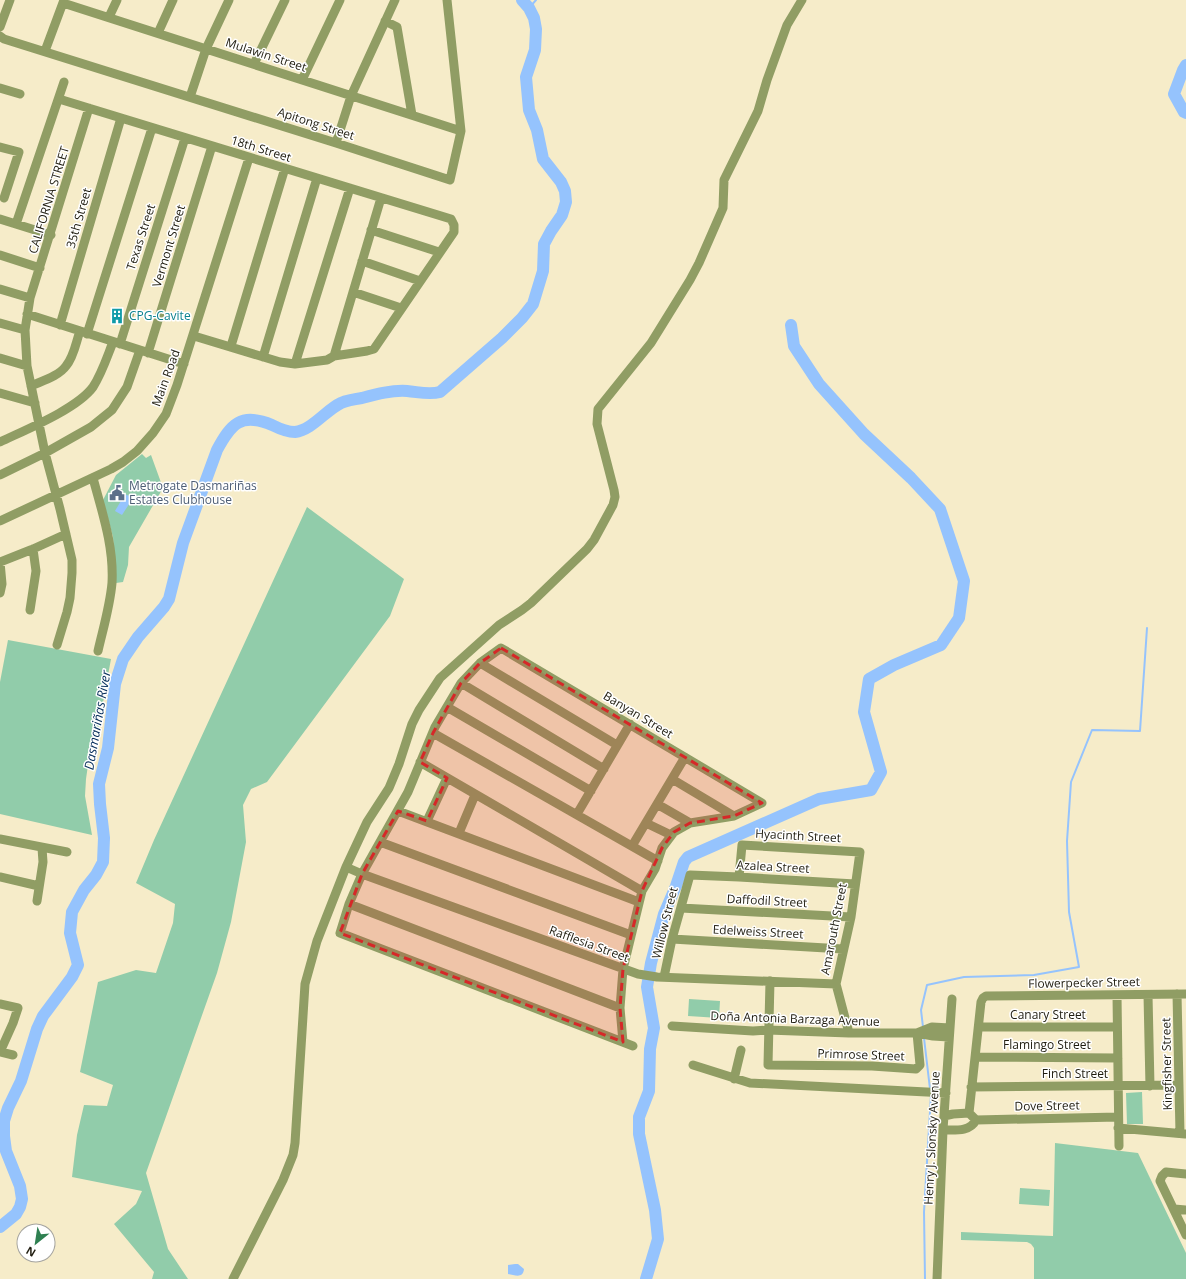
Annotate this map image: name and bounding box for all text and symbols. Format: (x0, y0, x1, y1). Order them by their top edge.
street label: Mulawin Street (224, 33, 309, 76)
street label: Apitong Street (276, 103, 357, 144)
street label: 18th Street (229, 131, 293, 166)
street label: CALIFORNIA STREET (24, 144, 73, 256)
street label: 35th Street (62, 186, 95, 250)
street label: Texas Street (122, 202, 159, 272)
street label: Vermont Street (148, 203, 189, 289)
building icon: CPG-Cavite (108, 307, 126, 325)
place label: CPG-Cavite (129, 307, 191, 324)
street label: Main Road (147, 347, 184, 409)
place label: Metrogate Dasmariñas Estates Clubhouse (129, 477, 257, 508)
public building icon: Metrogate Dasmariñas Estates Clubhouse (108, 484, 126, 502)
water label: Dasmariñas River (79, 668, 115, 771)
street label: Banyan Street (600, 687, 676, 742)
street label: Hyacinth Street (755, 825, 841, 846)
street label: Azalea Street (736, 856, 810, 877)
street label: Amarouth Street (816, 882, 851, 976)
street label: Willow Street (647, 885, 682, 961)
street label: Daffodil Street (726, 890, 808, 911)
street label: Rafflesia Street (547, 921, 632, 966)
street label: Edelweiss Street (712, 921, 804, 942)
street label: Flowerpecker Street (1028, 973, 1140, 992)
street label: Canary Street (1010, 1006, 1086, 1023)
street label: Doña Antonia Barzaga Avenue (710, 1007, 880, 1030)
street label: Kingfisher Street (1157, 1018, 1176, 1110)
street label: Flamingo Street (1003, 1036, 1091, 1053)
street label: Primrose Street (817, 1044, 905, 1065)
street label: Finch Street (1042, 1065, 1108, 1082)
street label: Henry J. Slonsky Avenue (920, 1071, 943, 1205)
street label: Dove Street (1014, 1096, 1080, 1115)
north arrow (16, 1223, 56, 1263)
text: N (23, 1243, 38, 1261)

